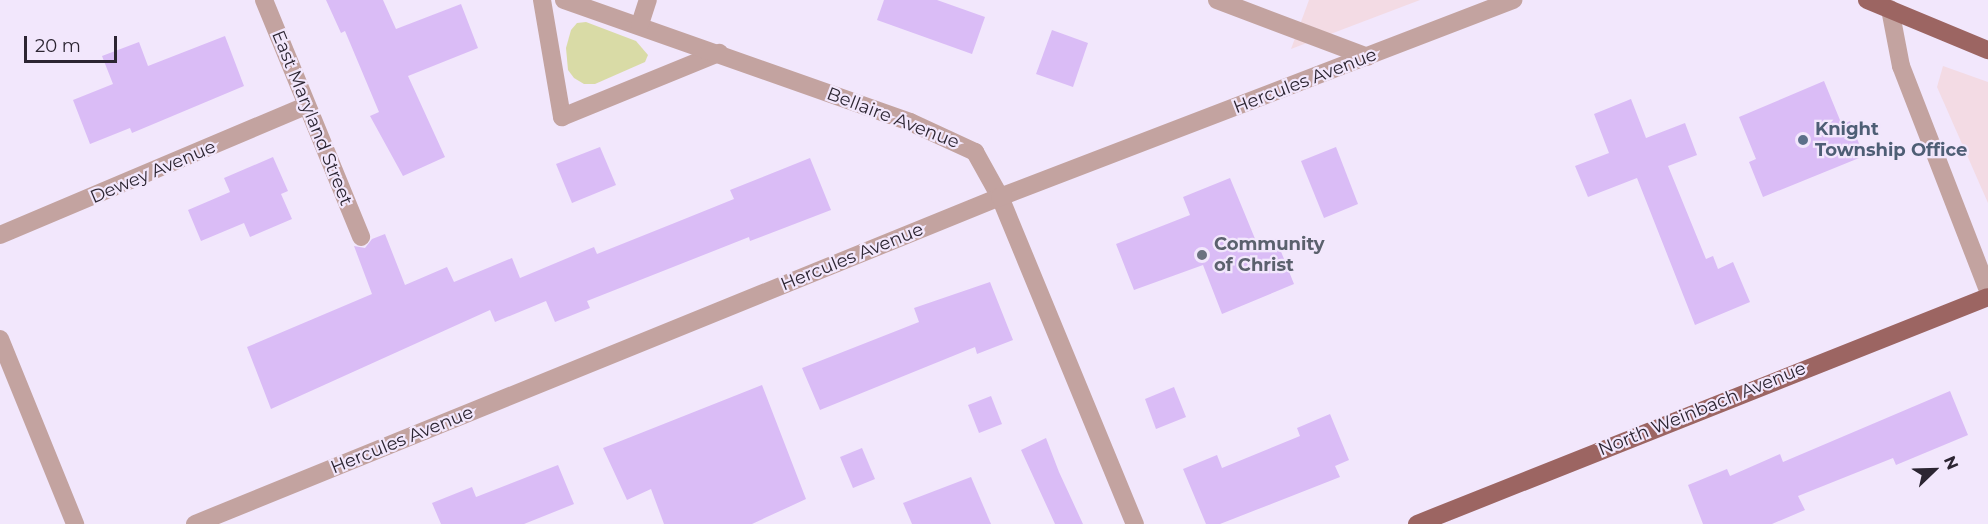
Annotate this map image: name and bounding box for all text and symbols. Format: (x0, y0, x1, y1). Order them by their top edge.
scale bar (27, 24, 120, 62)
street label: East Maryland Street (267, 27, 357, 209)
text: 20 m (35, 35, 81, 57)
street label: Hercules Avenue (1230, 44, 1380, 118)
street label: Bellaire Avenue (824, 83, 962, 153)
place label: Knight Township Office (1815, 119, 1967, 162)
marker: Knight Township Office (1796, 133, 1810, 147)
street label: Dewey Avenue (87, 136, 219, 208)
street label: Hercules Avenue (778, 219, 926, 295)
place label: Community of Christ (1214, 234, 1325, 276)
marker: Community of Christ (1195, 248, 1209, 262)
street label: North Weinbach Avenue (1595, 357, 1809, 461)
street label: Hercules Avenue (328, 402, 476, 478)
north arrow (1904, 440, 1964, 500)
text: N (1940, 453, 1962, 472)

